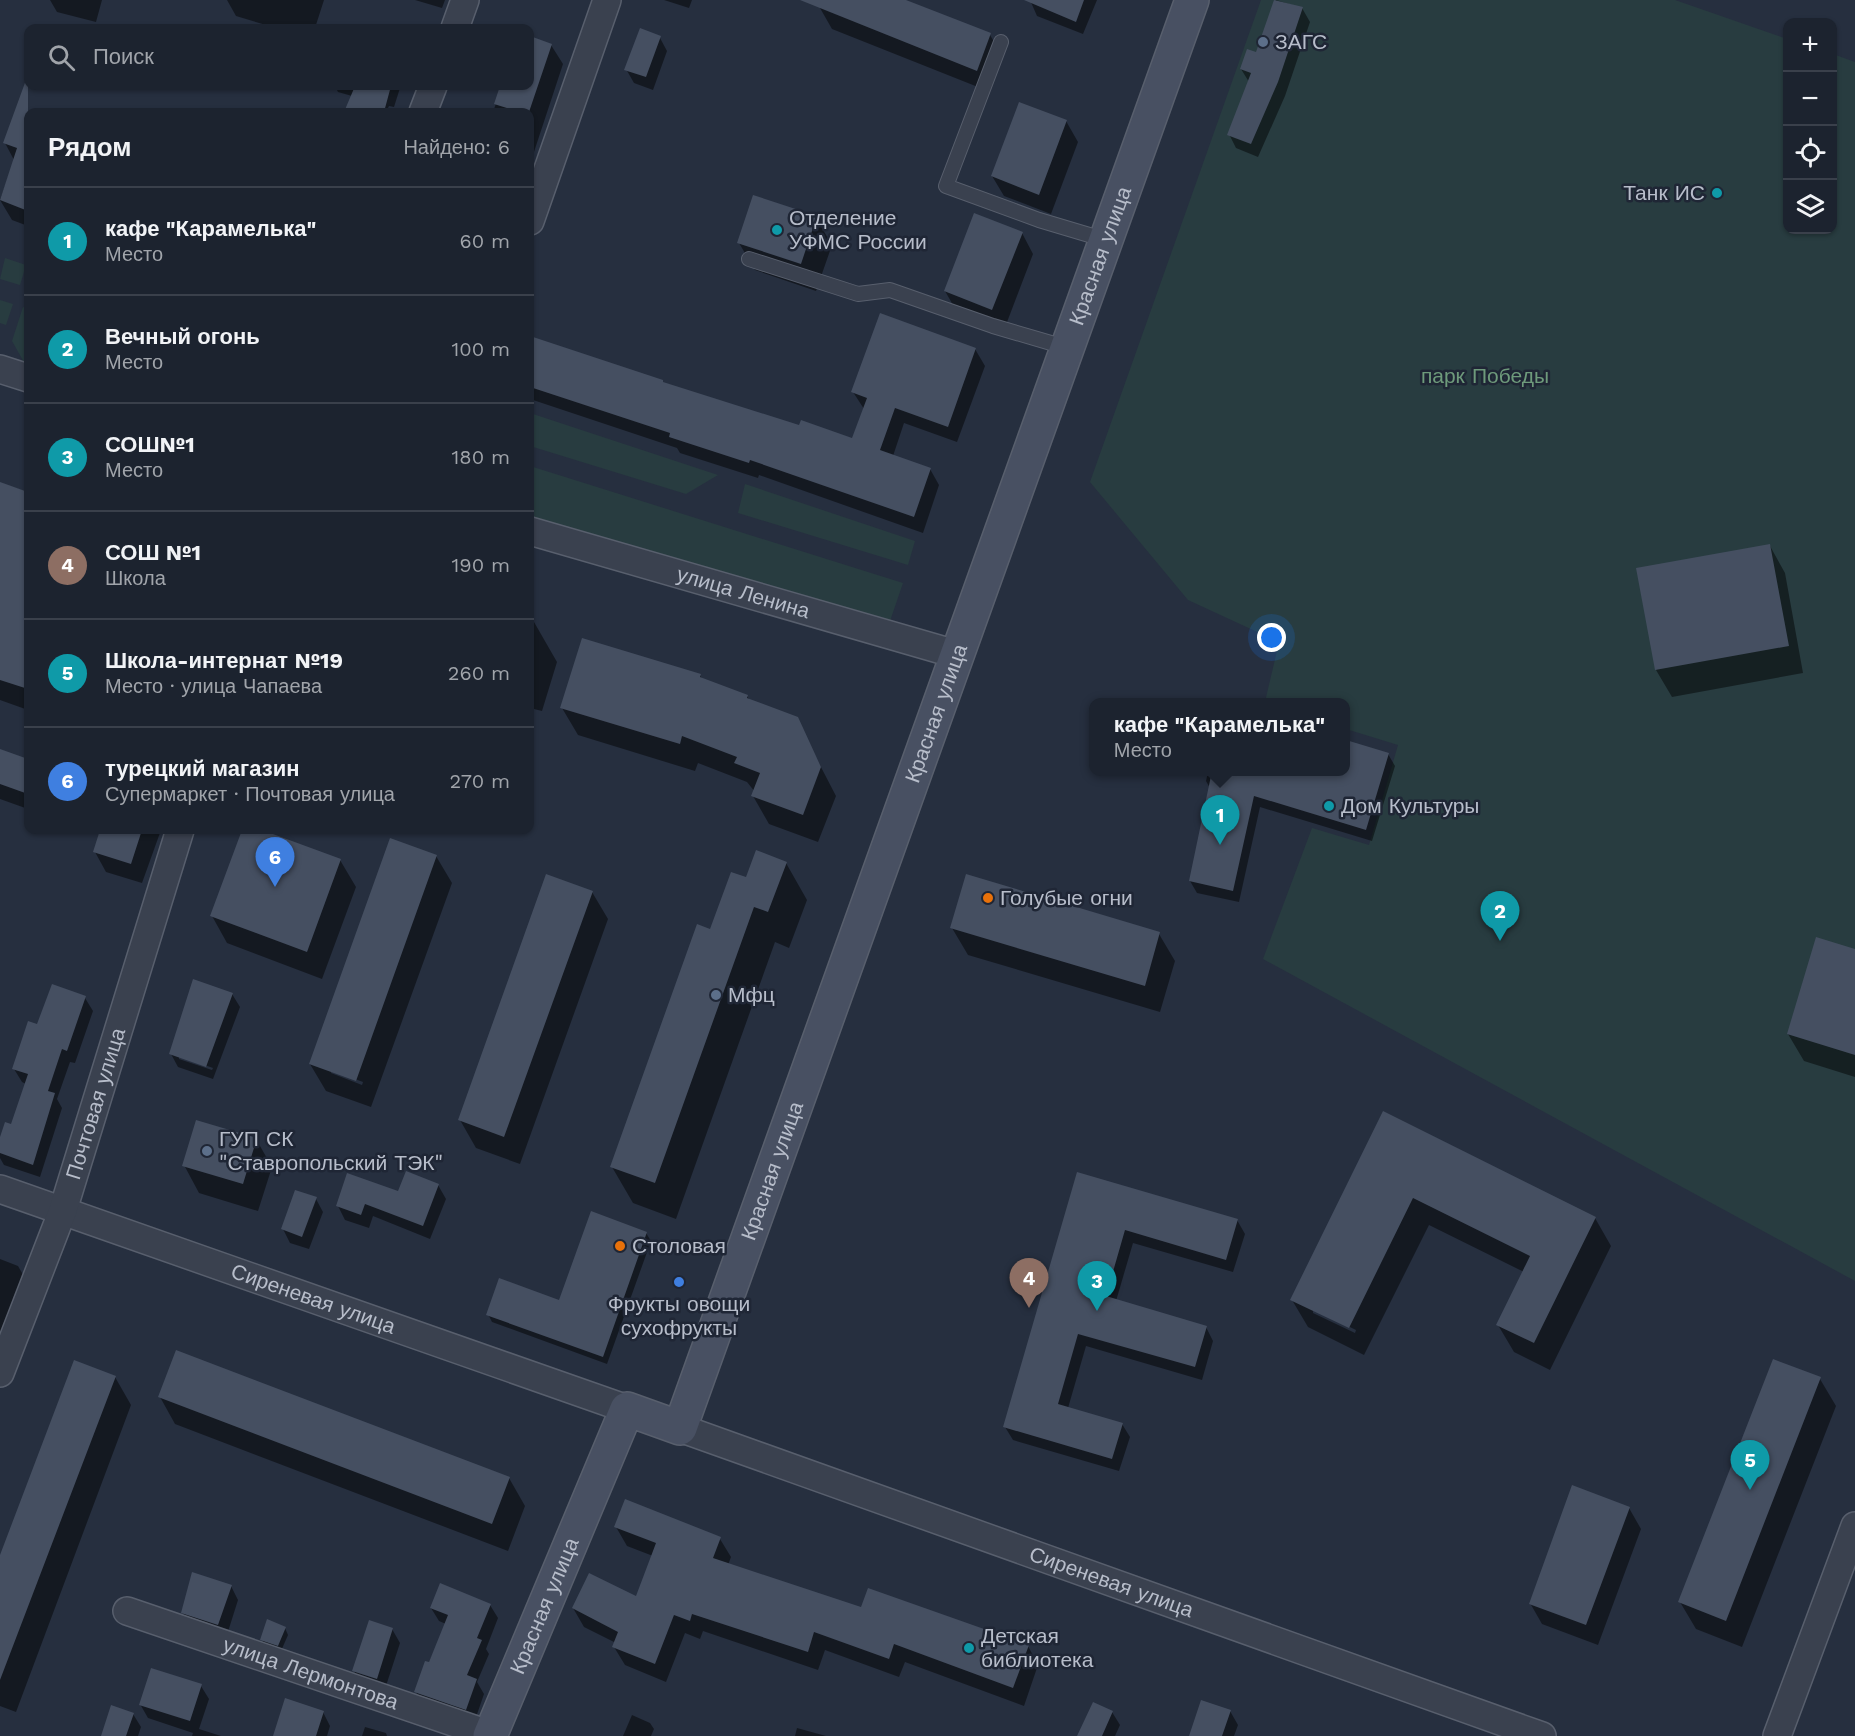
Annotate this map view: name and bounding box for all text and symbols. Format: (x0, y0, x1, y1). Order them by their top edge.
map controls (1783, 18, 1837, 234)
button: + (1783, 18, 1837, 72)
search box (24, 24, 534, 90)
place label: ЗАГС (1275, 29, 1327, 54)
marker: ЗАГС (1256, 35, 1270, 49)
icon: search (45, 41, 78, 74)
text: Поиск (93, 44, 154, 69)
button: − (1783, 72, 1837, 126)
button: locate (1783, 126, 1837, 180)
text: Рядом (48, 132, 131, 162)
text: Найдено: 6 (403, 135, 510, 159)
place label: Танк ИС (1623, 180, 1705, 205)
button: layers (1783, 180, 1837, 234)
street label: Красная улица (1063, 183, 1136, 329)
marker: Танк ИС (1710, 186, 1724, 200)
place label: Отделение УФМС России (789, 205, 927, 254)
text: кафе "Карамелька" (105, 216, 316, 241)
marker: Отделение УФМС России (770, 223, 784, 237)
text: 1 (63, 229, 72, 253)
text: 60 m (460, 229, 510, 253)
text: Место (105, 242, 163, 266)
text: Вечный огонь (105, 324, 260, 349)
text: 2 (62, 337, 73, 361)
text: 100 m (451, 337, 510, 361)
text: Место (105, 350, 163, 374)
park label: парк Победы (1421, 363, 1549, 388)
text: СОШ№1 (105, 432, 195, 457)
text: 3 (62, 445, 73, 469)
text: 180 m (452, 445, 510, 469)
text: Место (105, 458, 163, 482)
text: СОШ №1 (105, 540, 201, 565)
text: 4 (61, 553, 74, 577)
text: 190 m (452, 553, 510, 577)
street label: улица Ленина (674, 561, 813, 623)
text: Школа (105, 566, 166, 590)
your location (1257, 623, 1286, 652)
street label: Красная улица (899, 640, 972, 786)
text: Школа-интернат №19 (105, 648, 343, 673)
text: 5 (62, 661, 73, 685)
text: 260 m (448, 661, 510, 685)
text: Место · улица Чапаева (105, 674, 322, 698)
popup (1089, 698, 1350, 776)
text: кафе "Карамелька" (1114, 712, 1325, 737)
text: Место (1114, 738, 1172, 762)
text: турецкий магазин (105, 756, 299, 781)
text: 6 (61, 769, 74, 793)
text: 270 m (450, 769, 510, 793)
text: Супермаркет · Почтовая улица (105, 782, 395, 806)
place label: Дом Культуры (1341, 793, 1479, 818)
pin: 1 (1200, 796, 1240, 845)
marker: Дом Культуры (1322, 799, 1336, 813)
pin: 6 (256, 838, 294, 887)
place label: Голубые огни (1000, 885, 1133, 910)
marker: Голубые огни (981, 891, 995, 905)
pin: 2 (1480, 892, 1520, 941)
place label: Мфц (728, 982, 775, 1007)
marker: Мфц (709, 988, 723, 1002)
street label: Почтовая улица (60, 1024, 130, 1182)
street label: Красная улица (735, 1098, 808, 1244)
place label: ГУП СК "Ставропольский ТЭК" (219, 1126, 443, 1175)
marker: ГУП СК "Ставропольский ТЭК" (200, 1144, 214, 1158)
place label: Столовая (632, 1233, 726, 1258)
marker: Столовая (613, 1239, 627, 1253)
street label: Сиреневая улица (228, 1258, 399, 1339)
pin: 4 (1010, 1258, 1048, 1308)
pin: 3 (1078, 1262, 1116, 1311)
marker: Фрукты овощи сухофрукты (672, 1275, 686, 1289)
place label: Фрукты овощи сухофрукты (608, 1291, 750, 1340)
pin: 5 (1730, 1440, 1770, 1490)
street label: Красная улица (504, 1533, 584, 1678)
street label: Сиреневая улица (1026, 1541, 1197, 1623)
place label: Детская библиотека (981, 1623, 1094, 1672)
street label: улица Лермонтова (220, 1632, 402, 1715)
marker: Детская библиотека (962, 1641, 976, 1655)

